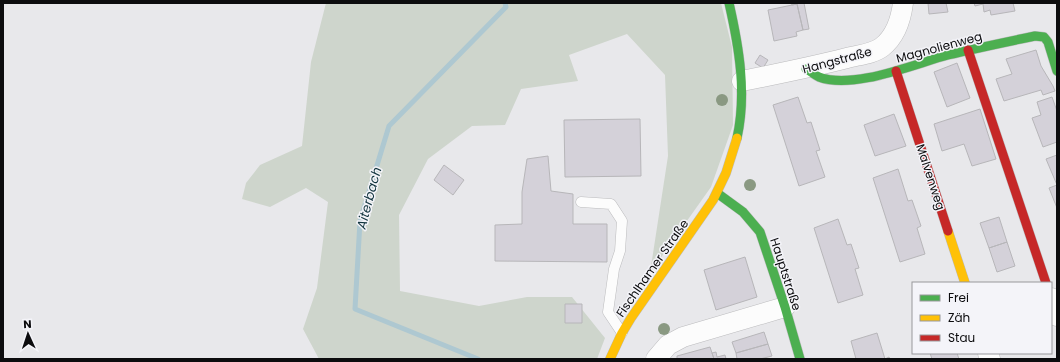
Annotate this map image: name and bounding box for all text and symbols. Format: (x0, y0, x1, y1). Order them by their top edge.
street label: Magnolienweg (894, 27, 984, 67)
street label: Hangstraße (800, 43, 874, 77)
street label: Malvenweg (912, 142, 950, 212)
water label: Aiterbach (351, 165, 386, 232)
street label: Fischlhamer Straße (612, 216, 692, 320)
street label: Hauptstraße (766, 236, 806, 312)
legend (912, 282, 1052, 354)
text: Frei (948, 289, 969, 306)
text: Zäh (948, 309, 970, 326)
north arrow (8, 314, 48, 354)
text: N (23, 316, 32, 332)
text: Stau (948, 329, 975, 346)

